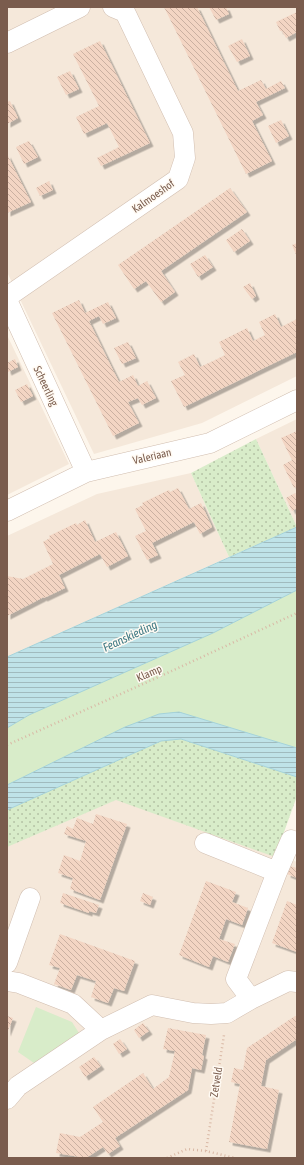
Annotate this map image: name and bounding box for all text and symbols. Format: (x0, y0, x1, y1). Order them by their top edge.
street label: Kalmoeshof (130, 177, 176, 215)
street label: Scheerling (32, 364, 61, 408)
street label: Valeriaan (131, 446, 173, 466)
water label: Feanskieding (101, 617, 160, 655)
street label: Klamp (134, 662, 164, 684)
street label: Zetveld (208, 1066, 224, 1098)

